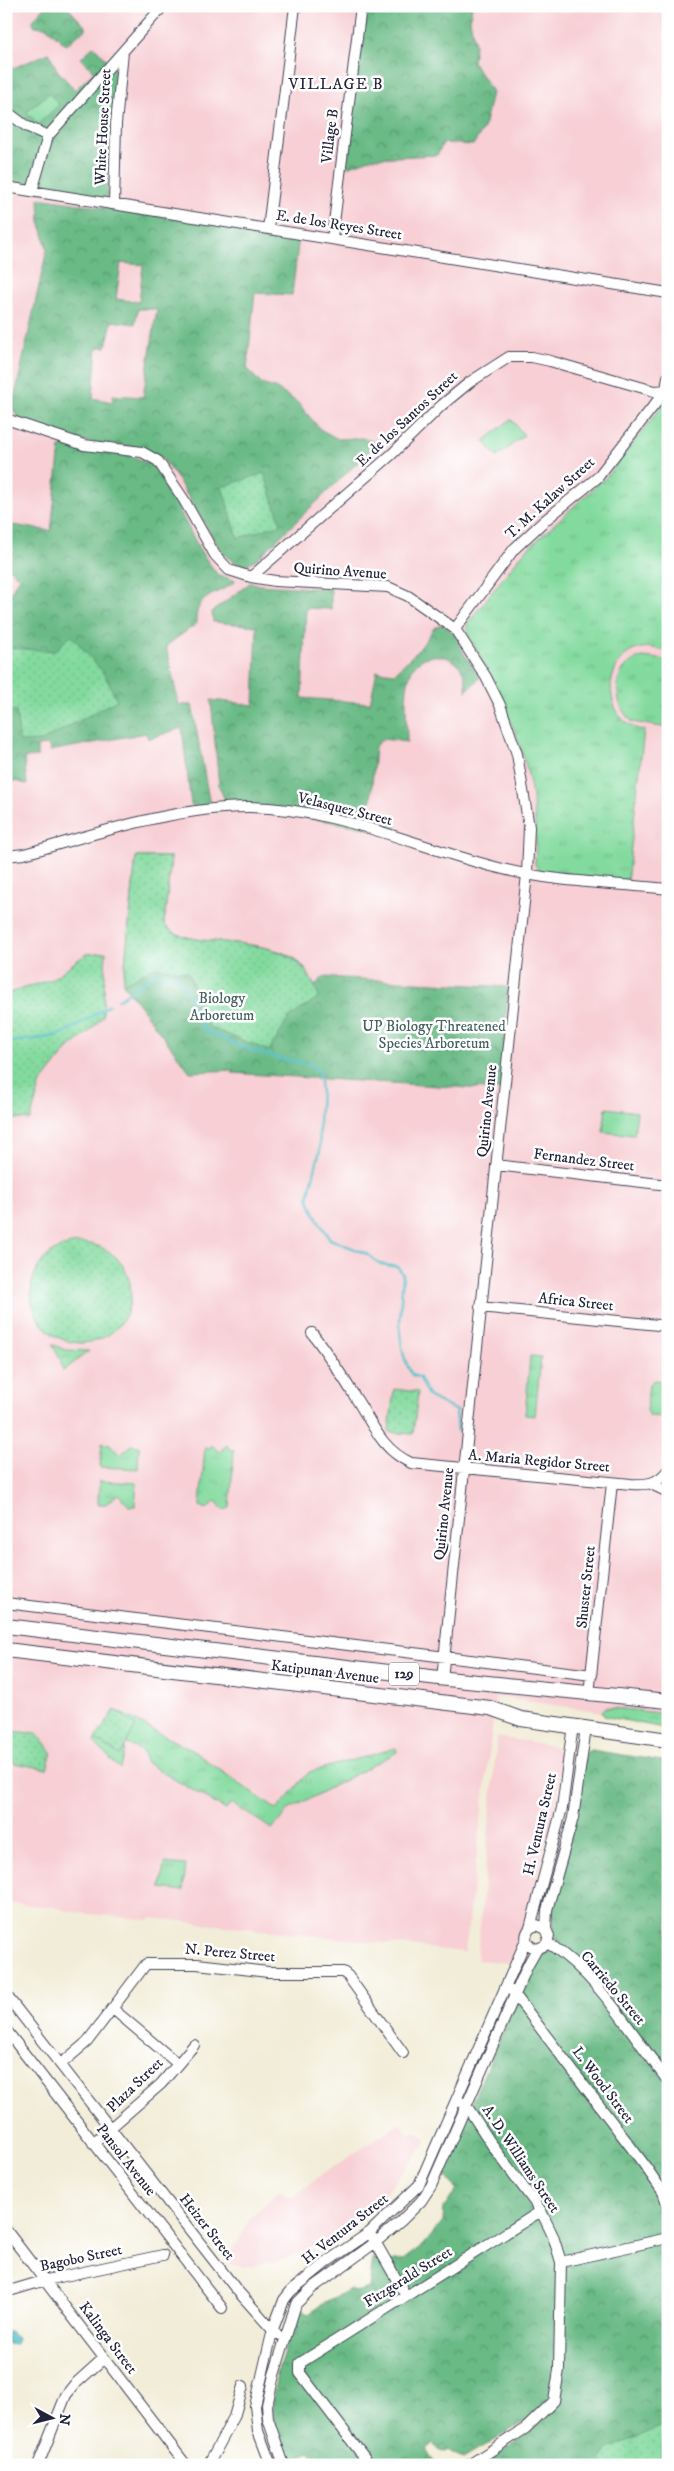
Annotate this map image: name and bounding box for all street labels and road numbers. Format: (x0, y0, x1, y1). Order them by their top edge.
street label: White House Street (90, 68, 116, 187)
street label: Village B (317, 108, 343, 165)
street label: E. de los Reyes Street (275, 206, 404, 244)
street label: E. de los Santos Street (352, 367, 462, 471)
street label: T. M. Kalaw Street (501, 453, 599, 543)
street label: Quirino Avenue (293, 558, 387, 584)
street label: Velasquez Street (295, 788, 394, 830)
street label: Quirino Avenue (473, 1064, 501, 1158)
street label: Fernandez Street (532, 1144, 636, 1176)
street label: Africa Street (538, 1289, 615, 1315)
street label: A. Maria Regidor Street (467, 1445, 611, 1477)
street label: Quirino Avenue (430, 1467, 458, 1561)
street label: Shuster Street (572, 1544, 600, 1629)
street label: Katipunan Avenue (270, 1656, 380, 1688)
road number: 129 (389, 1662, 419, 1686)
street label: H. Ventura Street (519, 1771, 561, 1877)
street label: N. Perez Street (184, 1940, 276, 1966)
street label: Carriedo Street (576, 1947, 650, 2029)
street label: L. Wood Street (568, 2043, 638, 2127)
street label: Plaza Street (103, 2053, 167, 2117)
street label: A. D. Williams Street (478, 2101, 564, 2217)
street label: Pansol Avenue (92, 2120, 160, 2200)
street label: H. Ventura Street (298, 2189, 392, 2269)
street label: Heizer Street (175, 2190, 239, 2264)
street label: Bagobo Street (38, 2240, 124, 2276)
street label: Fitzgerald Street (360, 2242, 456, 2312)
street label: Kalinga Street (75, 2298, 141, 2378)

